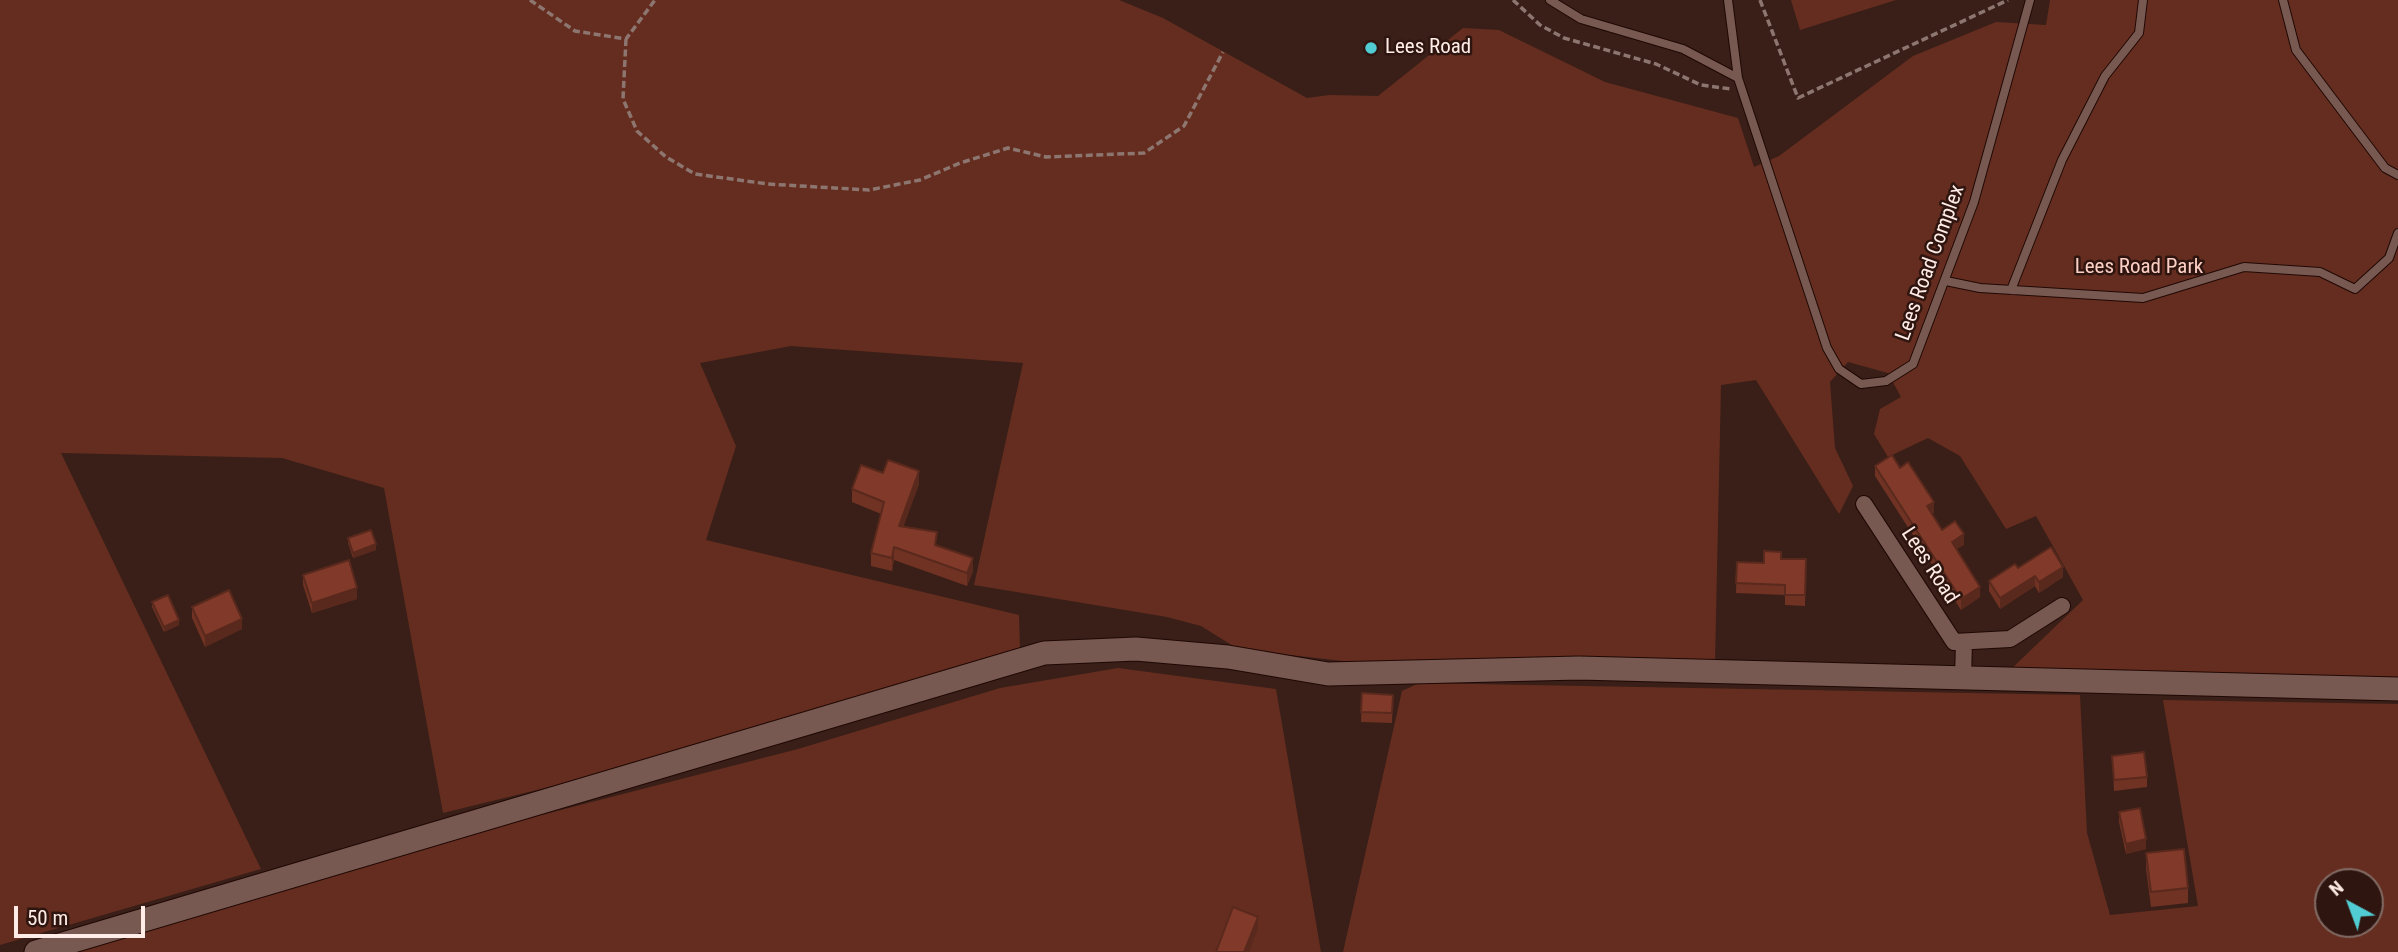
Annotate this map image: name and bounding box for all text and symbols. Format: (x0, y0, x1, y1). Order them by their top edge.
place label: Lees Road (1385, 35, 1471, 61)
marker: Lees Road (1363, 40, 1379, 56)
street label: Lees Road Complex (1891, 182, 1971, 344)
park label: Lees Road Park (2075, 255, 2203, 281)
street label: Lees Road (1895, 523, 1963, 609)
north arrow (2314, 868, 2384, 938)
text: N (2324, 876, 2348, 901)
scale bar (18, 892, 149, 936)
text: 50 m (27, 906, 68, 930)

